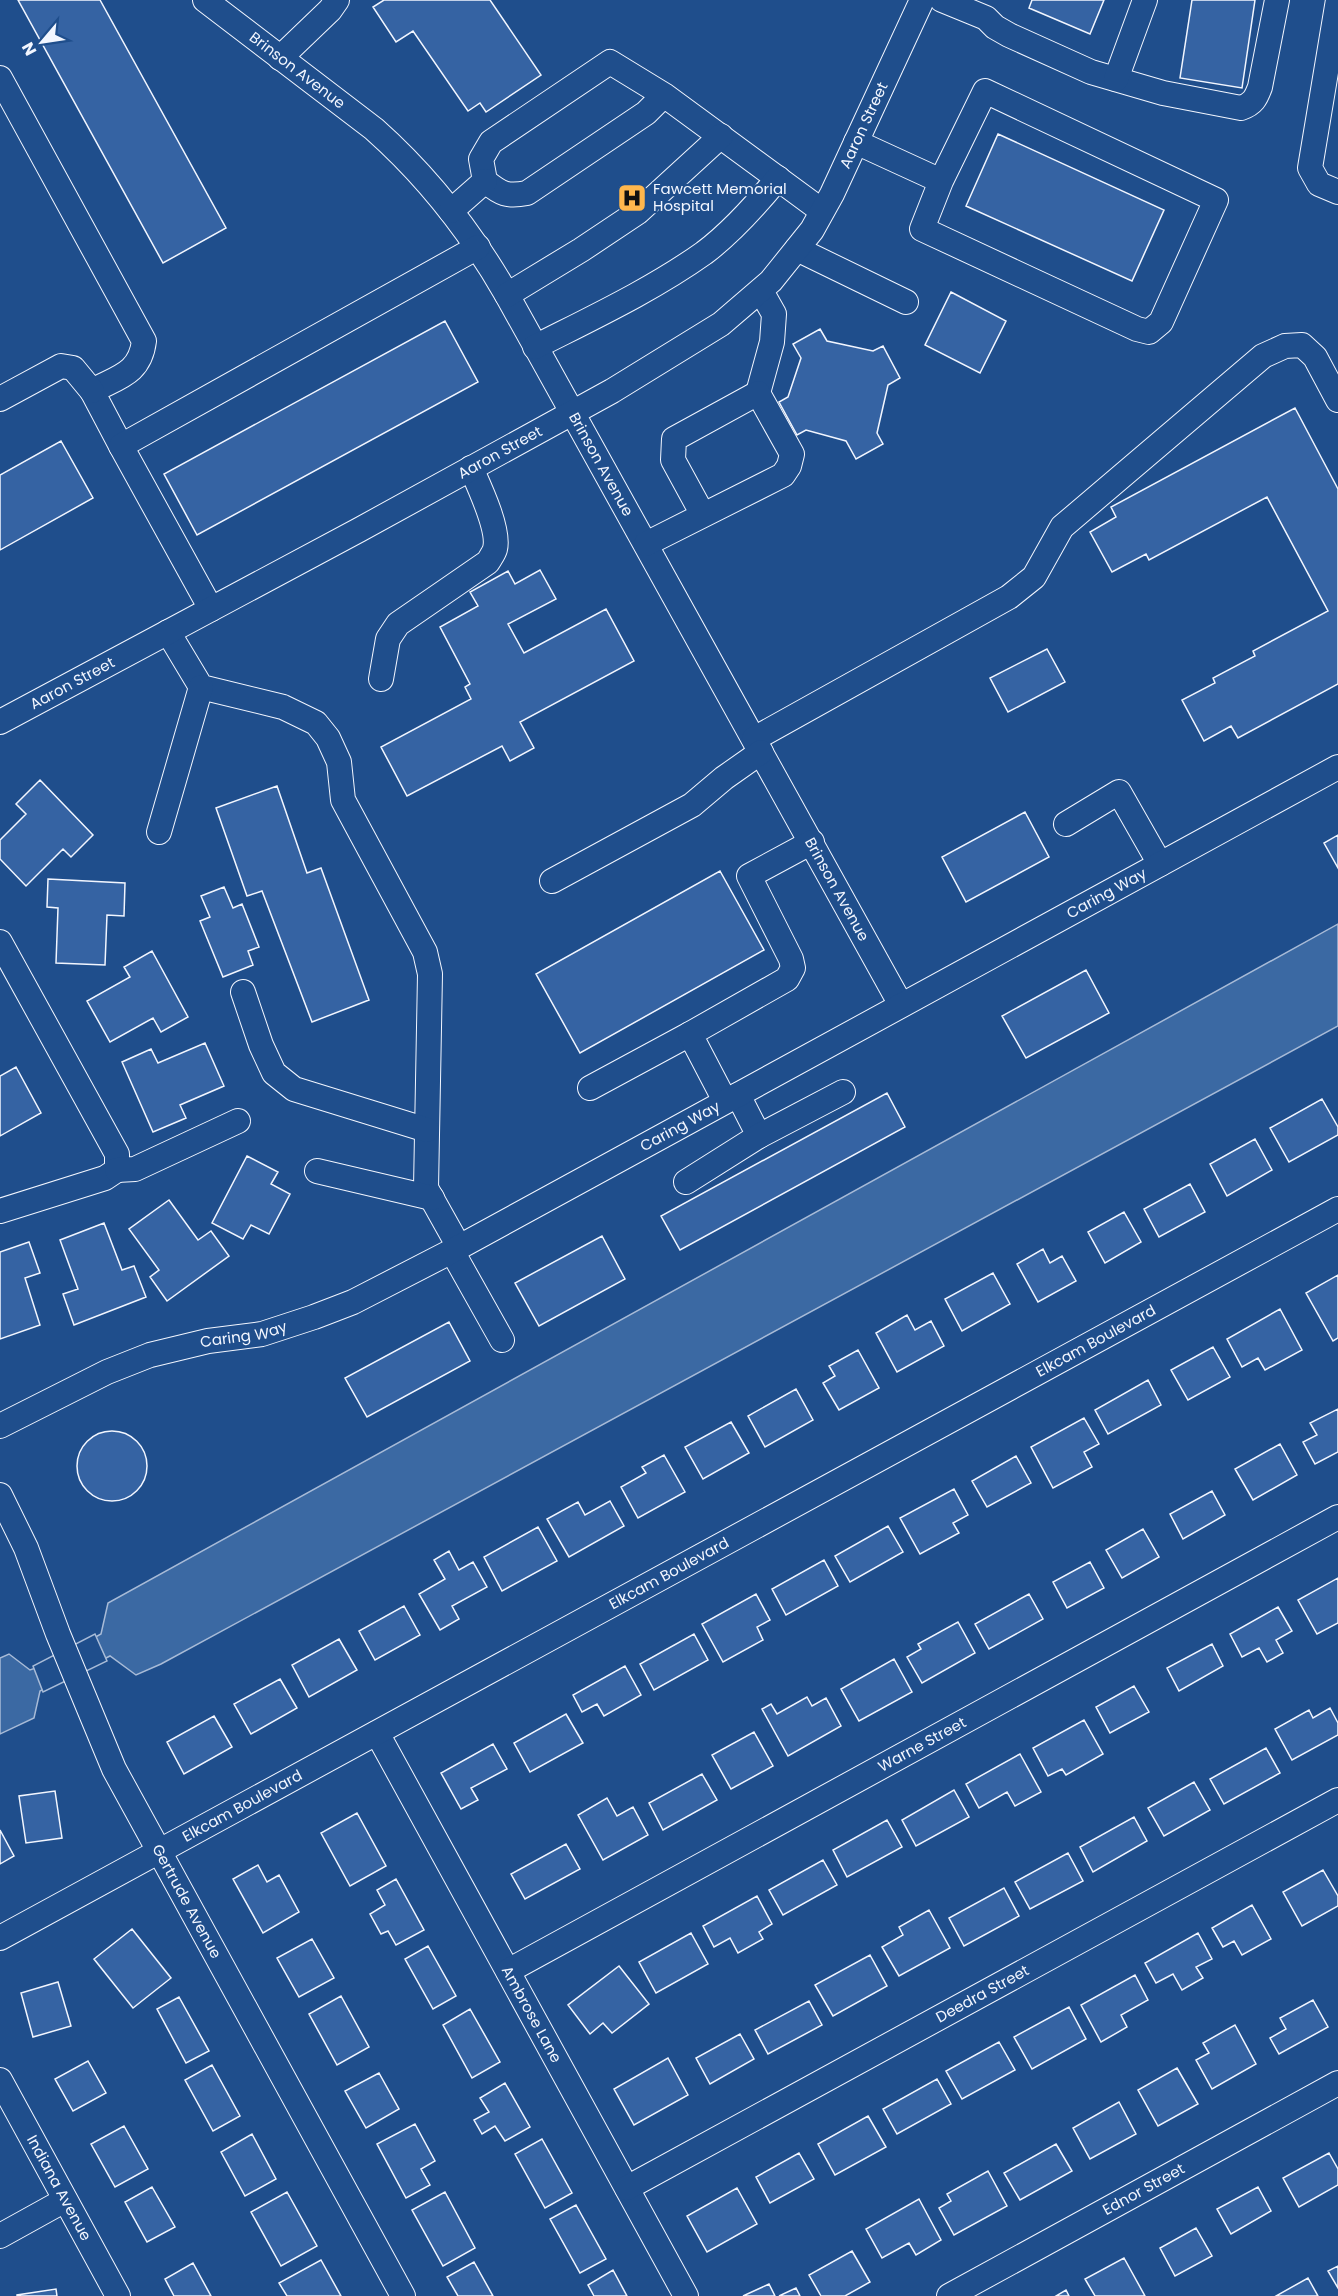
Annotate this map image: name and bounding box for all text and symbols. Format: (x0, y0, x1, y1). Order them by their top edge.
north arrow (12, 12, 72, 72)
street label: Brinson Avenue (245, 27, 350, 113)
text: N (16, 38, 42, 60)
street label: Aaron Street (834, 78, 893, 172)
place label: Fawcett Memorial Hospital (653, 178, 787, 216)
hospital icon: Fawcett Memorial Hospital (616, 182, 648, 214)
street label: Brinson Avenue (564, 409, 639, 520)
street label: Aaron Street (454, 420, 546, 484)
street label: Aaron Street (26, 652, 118, 714)
street label: Brinson Avenue (800, 833, 874, 945)
street label: Caring Way (1063, 862, 1151, 923)
street label: Caring Way (636, 1095, 724, 1156)
street label: Elkcam Boulevard (1032, 1299, 1159, 1382)
street label: Caring Way (198, 1315, 290, 1353)
street label: Elkcam Boulevard (605, 1532, 733, 1614)
street label: Warne Street (874, 1711, 970, 1777)
street label: Elkcam Boulevard (178, 1764, 306, 1847)
street label: Gertrude Avenue (147, 1840, 227, 1962)
street label: Deedra Street (932, 1960, 1033, 2027)
street label: Ambrose Lane (497, 1962, 567, 2066)
street label: Indiana Avenue (22, 2131, 97, 2244)
street label: Ednor Street (1099, 2158, 1188, 2220)

